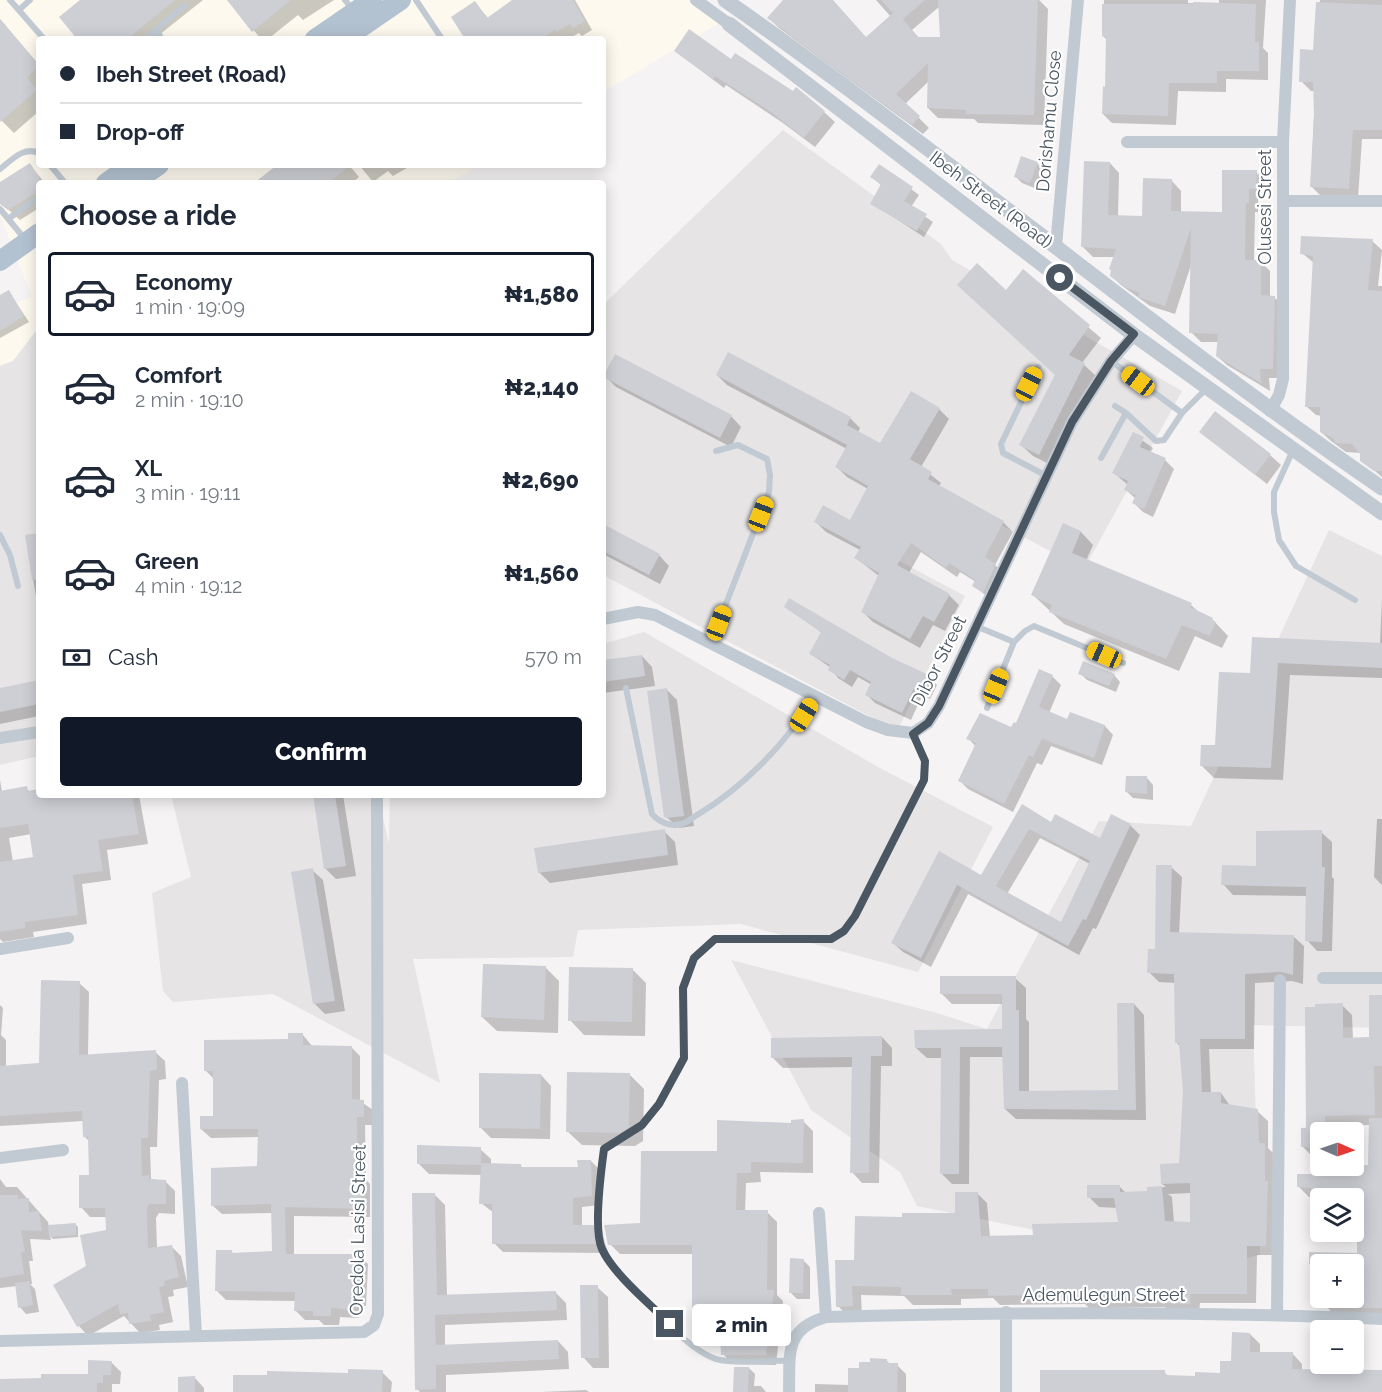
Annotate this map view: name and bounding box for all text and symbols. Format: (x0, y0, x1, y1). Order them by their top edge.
street label: Dorishamu Close (1032, 49, 1065, 193)
text: Ibeh Street (Road) (96, 61, 286, 87)
text: Drop-off (96, 119, 184, 145)
street label: Ibeh Street (Road) (926, 147, 1057, 253)
street label: Olusesi Street (1254, 149, 1275, 265)
text: Choose a ride (60, 200, 236, 231)
route start (1046, 264, 1073, 291)
icon: car (63, 267, 117, 321)
text: Economy (135, 269, 233, 295)
text: ₦1,580 (504, 281, 579, 307)
text: 1 min · 19:09 (135, 295, 245, 319)
icon: car (63, 360, 117, 414)
text: Comfort (135, 362, 222, 388)
car (1118, 363, 1158, 399)
car (1013, 364, 1045, 404)
text: ₦2,140 (504, 374, 579, 400)
text: 2 min · 19:10 (135, 388, 244, 412)
icon: car (63, 453, 117, 507)
text: XL (135, 455, 162, 481)
text: ₦2,690 (502, 467, 579, 493)
text: 3 min · 19:11 (135, 481, 240, 505)
car (746, 494, 776, 534)
icon: car (63, 546, 117, 600)
text: Green (135, 548, 199, 574)
text: ₦1,560 (504, 560, 579, 586)
text: 4 min · 19:12 (135, 574, 242, 598)
car (704, 603, 734, 643)
street label: Dibor Street (907, 612, 970, 710)
car (1084, 639, 1124, 671)
icon: cash (60, 641, 93, 674)
text: Cash (108, 644, 159, 670)
text: 570 m (525, 645, 582, 669)
car (981, 666, 1011, 706)
car (787, 695, 821, 735)
button: Confirm (60, 717, 582, 786)
north arrow (1310, 1122, 1364, 1176)
map controls (1310, 1122, 1364, 1374)
street label: Oredola Lasisi Street (346, 1144, 369, 1316)
button: layers (1310, 1188, 1364, 1242)
button: + (1310, 1254, 1364, 1308)
street label: Ademulegun Street (1022, 1284, 1186, 1305)
callout: 2 min (691, 1303, 790, 1345)
route end (656, 1310, 683, 1337)
text: 2 min (715, 1313, 768, 1337)
button: − (1310, 1320, 1364, 1374)

